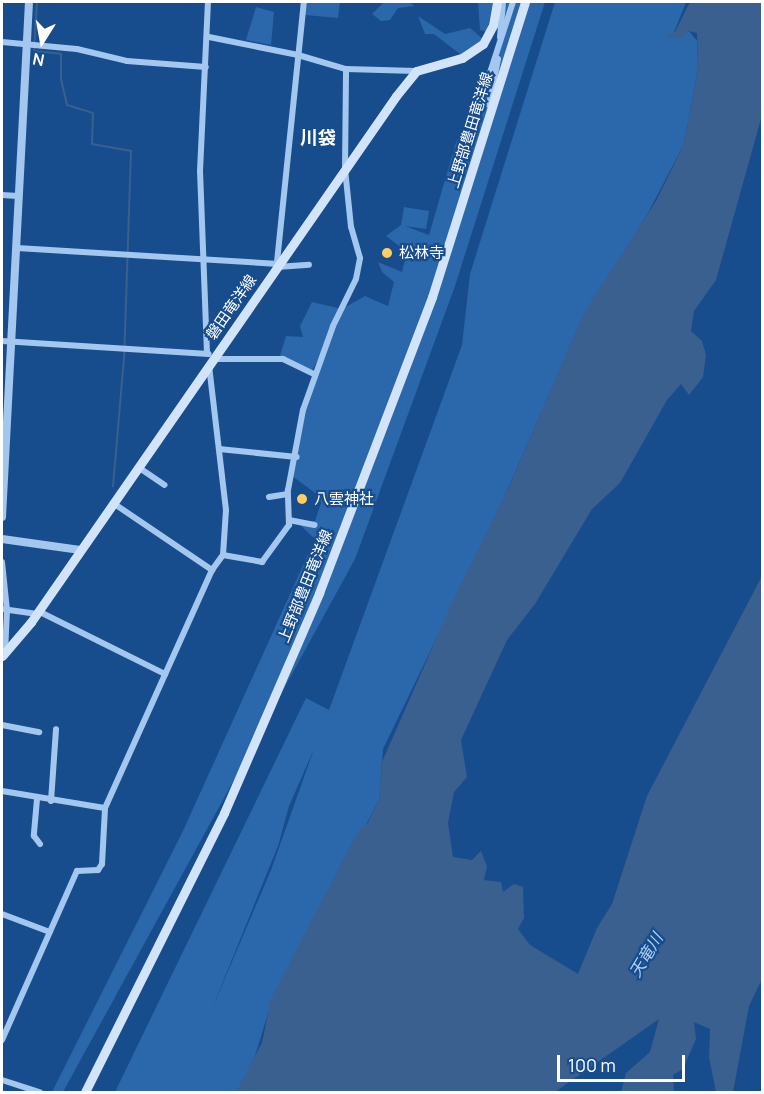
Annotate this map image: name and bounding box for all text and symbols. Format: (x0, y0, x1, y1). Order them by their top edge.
north arrow (12, 12, 72, 72)
text: N (31, 48, 46, 72)
street label: 上野部豊田竜洋線 (444, 70, 496, 190)
district label: 川袋 (300, 126, 336, 148)
place label: 松林寺 (399, 244, 444, 262)
marker: 松林寺 (380, 246, 394, 260)
street label: 磐田竜洋線 (202, 271, 260, 343)
place label: 八雲神社 (314, 490, 374, 508)
marker: 八雲神社 (295, 492, 309, 506)
street label: 上野部豊田竜洋線 (274, 527, 336, 645)
water label: 天竜川 (625, 929, 667, 981)
scale bar (560, 1043, 688, 1081)
text: 100 m (568, 1053, 616, 1077)

